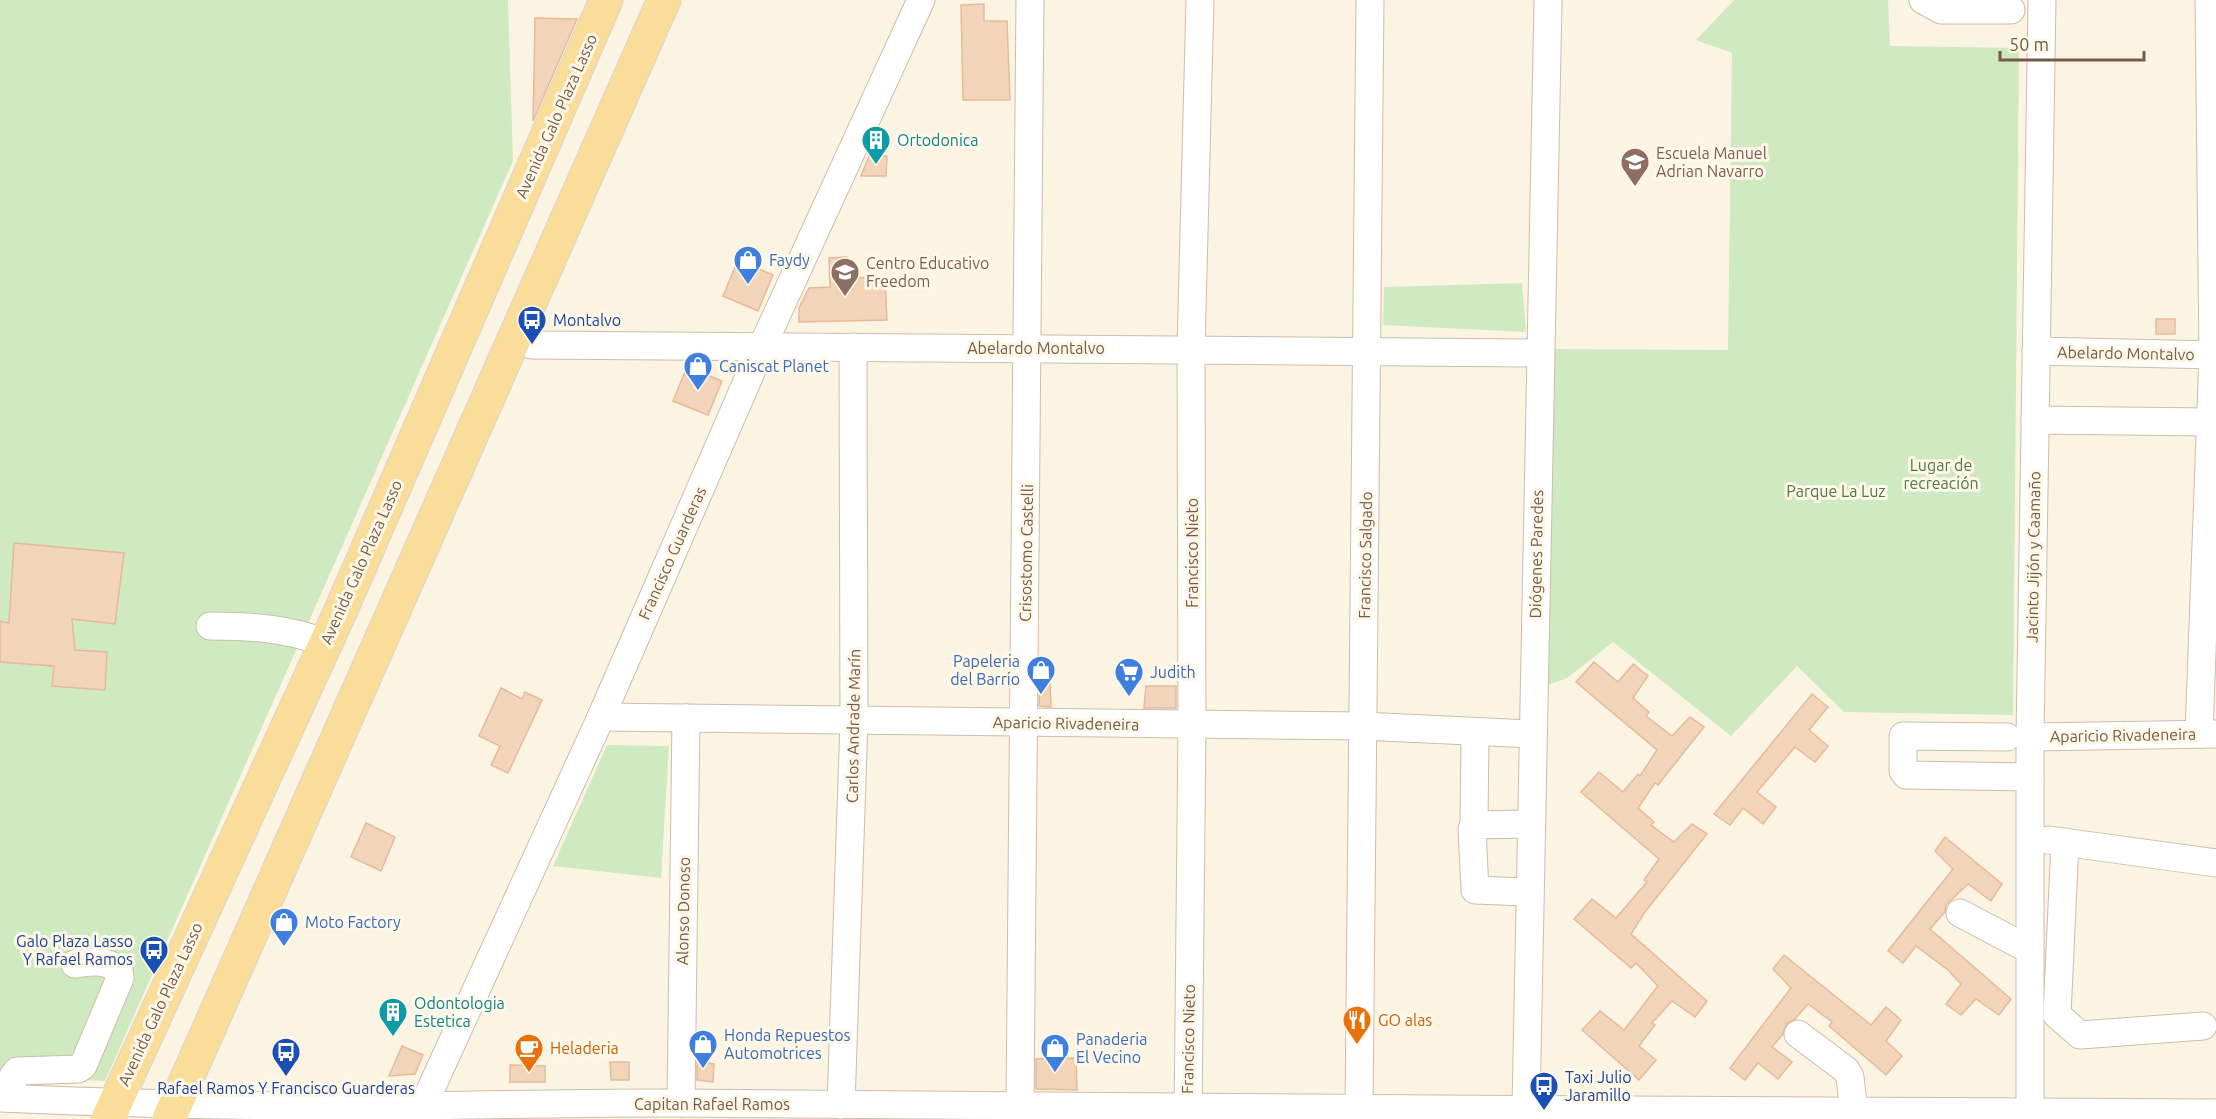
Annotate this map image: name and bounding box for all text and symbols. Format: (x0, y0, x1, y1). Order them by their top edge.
scale bar (2000, 24, 2144, 62)
street label: Avenida Galo Plaza Lasso (512, 31, 600, 201)
text: 50 m (2009, 34, 2049, 54)
building icon: Ortodonica (860, 124, 892, 166)
place label: Ortodonica (897, 131, 978, 149)
place label: Escuela Manuel Adrian Navarro (1656, 144, 1767, 180)
school or university icon: Escuela Manuel Adrian Navarro (1619, 146, 1651, 188)
shop icon: Faydy (732, 244, 764, 286)
place label: Faydy (769, 251, 810, 269)
place label: Centro Educativo Freedom (866, 254, 989, 290)
school or university icon: Centro Educativo Freedom (829, 256, 861, 298)
bus stop icon: Montalvo (516, 304, 548, 346)
place label: Montalvo (553, 311, 621, 329)
street label: Abelardo Montalvo (967, 339, 1105, 357)
street label: Abelardo Montalvo (2057, 343, 2195, 363)
shop icon: Caniscat Planet (682, 350, 714, 392)
place label: Caniscat Planet (719, 357, 830, 375)
park label: Lugar de recreación (1903, 456, 1979, 492)
street label: Jacinto Jijón y Caamaño (2023, 471, 2043, 643)
street label: Avenida Galo Plaza Lasso (317, 477, 405, 647)
park label: Parque La Luz (1786, 482, 1886, 500)
street label: Francisco Guarderas (635, 484, 709, 622)
street label: Crisostomo Castelli (1016, 484, 1036, 622)
street label: Diógenes Paredes (1526, 489, 1546, 619)
street label: Francisco Salgado (1355, 491, 1375, 619)
street label: Francisco Nieto (1183, 498, 1201, 608)
street label: Carlos Andrade Marín (843, 649, 863, 803)
place label: Papeleria del Barrio (950, 652, 1020, 688)
shop icon: Papeleria del Barrio (1025, 654, 1057, 696)
supermarket icon: Judith (1113, 656, 1145, 698)
place label: Judith (1150, 663, 1196, 681)
street label: Aparicio Rivadeneira (993, 713, 1139, 733)
street label: Aparicio Rivadeneira (2050, 725, 2196, 745)
street label: Alonso Donoso (673, 857, 693, 965)
shop icon: Moto Factory (268, 906, 300, 948)
place label: Moto Factory (305, 913, 401, 931)
street label: Avenida Galo Plaza Lasso (114, 920, 206, 1088)
place label: Galo Plaza Lasso Y Rafael Ramos (16, 932, 133, 968)
bus stop icon: Galo Plaza Lasso Y Rafael Ramos (138, 934, 170, 976)
street label: Francisco Nieto (1178, 984, 1198, 1094)
place label: Odontologia Estetica (414, 994, 505, 1030)
building icon: Odontologia Estetica (377, 996, 409, 1038)
restaurant icon: GO alas (1341, 1004, 1373, 1046)
place label: GO alas (1378, 1011, 1432, 1029)
place label: Honda Repuestos Automotrices (724, 1026, 851, 1062)
shop icon: Honda Repuestos Automotrices (687, 1028, 719, 1070)
place label: Panaderia El Vecino (1076, 1030, 1147, 1066)
cafe icon: Heladeria (513, 1032, 545, 1074)
shop icon: Panaderia El Vecino (1039, 1032, 1071, 1074)
bus stop icon: Rafael Ramos Y Francisco Guarderas (270, 1036, 302, 1078)
place label: Heladeria (550, 1039, 619, 1057)
place label: Taxi Julio Jaramillo (1565, 1068, 1632, 1104)
bus stop icon: Taxi Julio Jaramillo (1528, 1070, 1560, 1112)
place label: Rafael Ramos Y Francisco Guarderas (157, 1079, 415, 1097)
street label: Capitan Rafael Ramos (634, 1095, 790, 1113)

